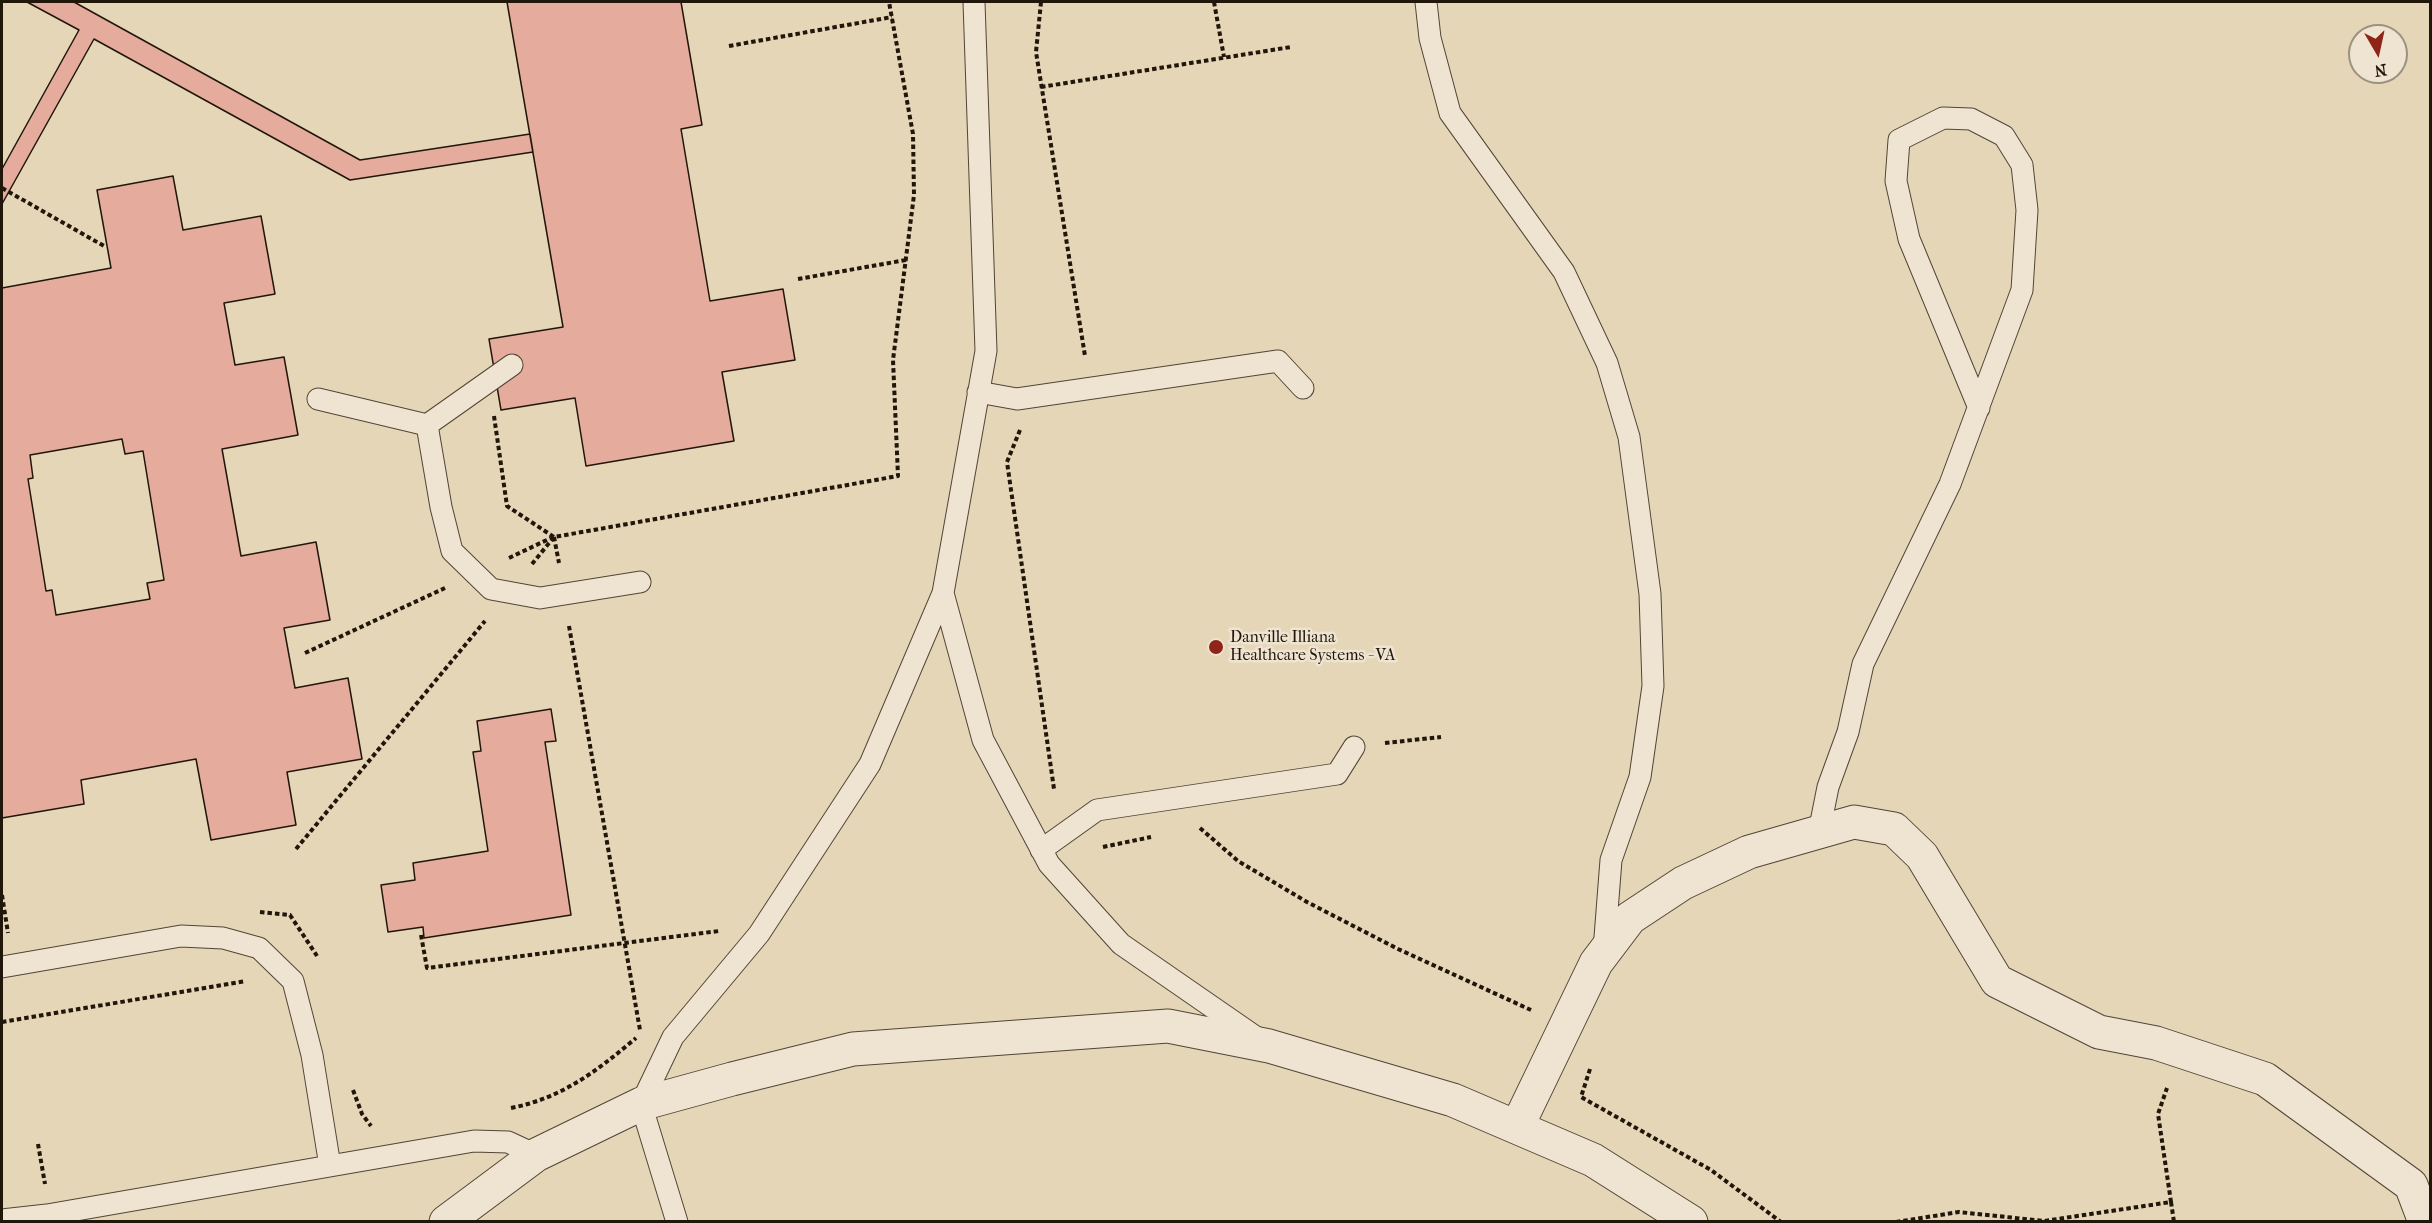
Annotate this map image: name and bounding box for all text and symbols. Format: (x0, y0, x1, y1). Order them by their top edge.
north arrow (2348, 24, 2408, 84)
text: N (2373, 60, 2388, 81)
place label: Danville Illiana Healthcare Systems - VA (1230, 628, 1395, 666)
marker: Danville Illiana Healthcare Systems - VA (1207, 638, 1225, 656)

